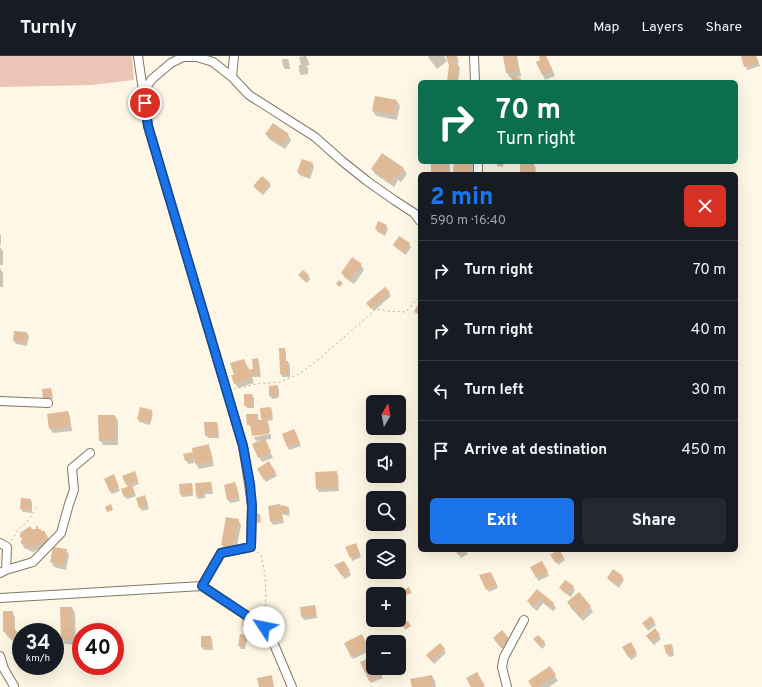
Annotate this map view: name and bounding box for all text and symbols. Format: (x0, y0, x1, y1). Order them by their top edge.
text: Turnly (20, 16, 77, 40)
text: Map (593, 19, 619, 36)
text: Layers (641, 19, 683, 36)
text: Share (705, 19, 742, 36)
pin (128, 86, 162, 120)
icon: arrive (134, 92, 156, 114)
text: 70 m (496, 93, 561, 129)
icon: right (430, 96, 482, 148)
text: Turn right (496, 128, 576, 151)
text: 2 min (430, 183, 494, 213)
button: close (684, 185, 726, 227)
text: 590 m · 16:40 (430, 213, 506, 229)
icon: right (430, 260, 452, 282)
text: Turn right (464, 261, 533, 280)
text: 70 m (693, 261, 726, 280)
icon: right (430, 320, 452, 342)
text: Turn right (464, 321, 533, 340)
text: 40 m (691, 321, 726, 340)
icon: left (430, 380, 452, 402)
text: Turn left (464, 381, 524, 400)
text: 30 m (691, 381, 726, 400)
north arrow (366, 395, 406, 435)
map controls (366, 395, 406, 675)
icon: arrive (430, 440, 452, 462)
text: Arrive at destination (464, 441, 607, 460)
text: 450 m (682, 441, 726, 460)
button: sound (366, 443, 406, 483)
button: search (366, 491, 406, 531)
button: Exit (430, 498, 574, 544)
button: Share (582, 498, 726, 544)
button: layers (366, 539, 406, 579)
button: + (366, 587, 406, 627)
position arrow (243, 606, 285, 648)
speed limit sign: 40 (72, 623, 124, 675)
text: 34 (26, 631, 50, 657)
button: − (366, 635, 406, 675)
text: km/h (26, 652, 50, 665)

